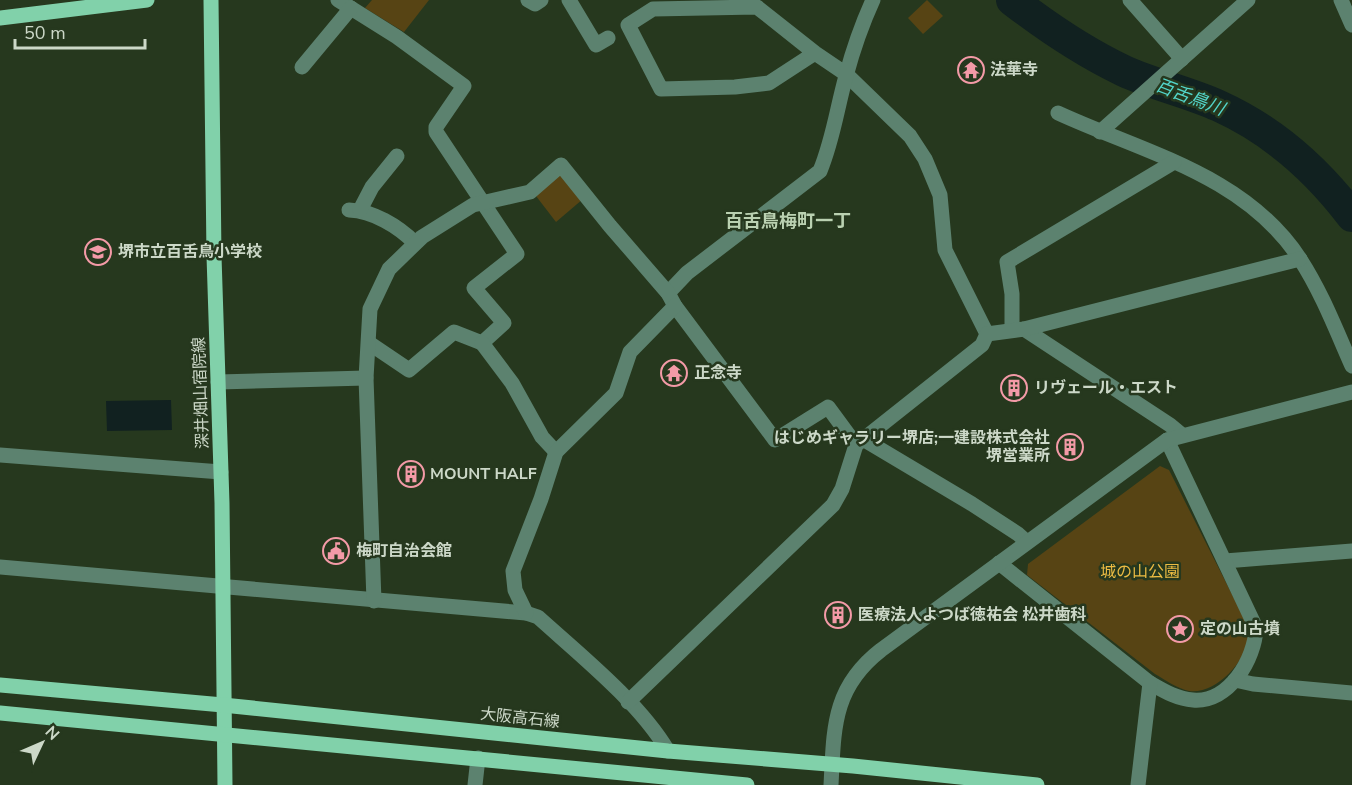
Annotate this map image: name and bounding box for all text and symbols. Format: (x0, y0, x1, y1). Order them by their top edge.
scale bar (15, 12, 146, 50)
text: 50 m (24, 21, 66, 45)
temple icon: 法華寺 (956, 55, 986, 85)
place label: 法華寺 (990, 59, 1038, 81)
water label: 百舌鳥川 (1152, 73, 1230, 122)
district label: 百舌鳥梅町一丁 (725, 209, 851, 233)
school or university icon: 堺市立百舌鳥小学校 (83, 237, 113, 267)
place label: 堺市立百舌鳥小学校 (118, 241, 262, 263)
street label: 深井畑山宿院線 (188, 337, 214, 449)
temple icon: 正念寺 (659, 358, 689, 388)
place label: 正念寺 (694, 362, 742, 384)
building icon: リヴェール・エスト (999, 373, 1029, 403)
place label: リヴェール・エスト (1034, 377, 1178, 399)
place label: はじめギャラリー堺店;一建設株式会社 堺営業所 (774, 427, 1050, 467)
building icon: はじめギャラリー堺店;一建設株式会社 堺営業所 (1055, 432, 1085, 462)
building icon: MOUNT HALF (396, 459, 426, 489)
place label: MOUNT HALF (430, 463, 537, 485)
public building icon: 梅町自治会館 (321, 536, 351, 566)
place label: 梅町自治会館 (356, 540, 452, 562)
park label: 城の山公園 (1100, 561, 1180, 583)
building icon: 医療法人よつば徳祐会 松井歯科 (823, 600, 853, 630)
place label: 医療法人よつば徳祐会 松井歯科 (858, 604, 1086, 626)
place icon: 定の山古墳 (1165, 614, 1195, 644)
place label: 定の山古墳 (1200, 618, 1280, 640)
street label: 大阪高石線 (479, 703, 561, 733)
north arrow (12, 713, 72, 773)
text: N (40, 721, 64, 745)

